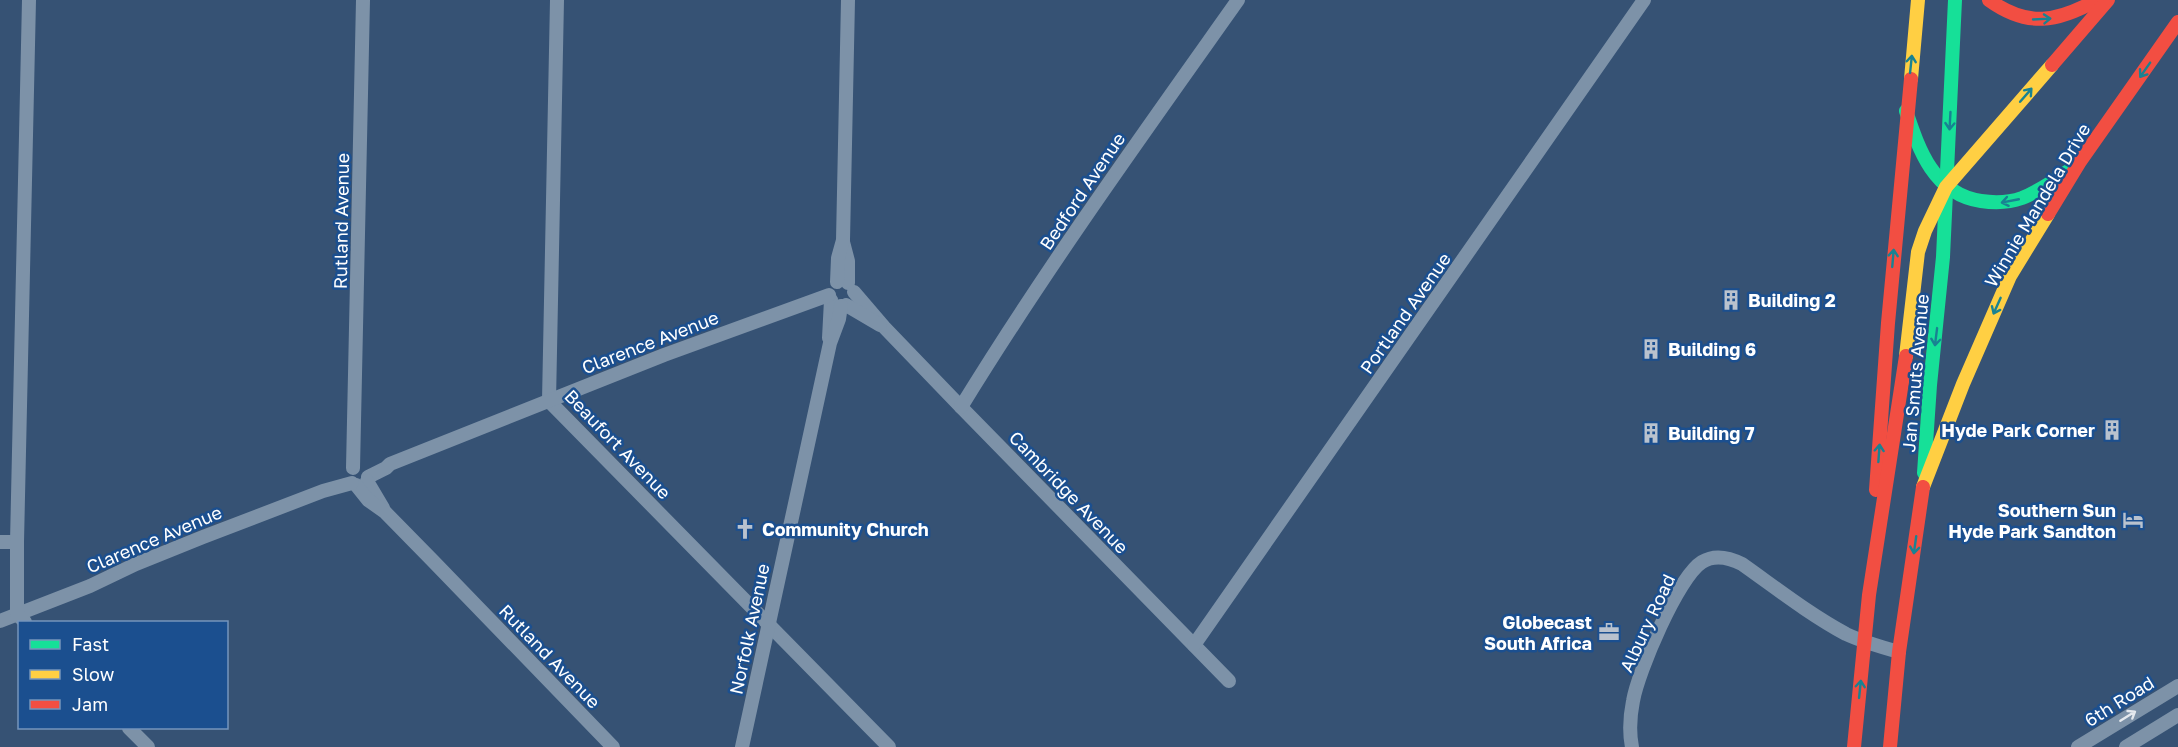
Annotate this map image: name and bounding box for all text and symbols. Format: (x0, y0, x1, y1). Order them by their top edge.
one-way arrow (2031, 14, 2051, 25)
one-way arrow (1906, 55, 1917, 75)
one-way arrow (2139, 61, 2151, 77)
one-way arrow (2019, 88, 2033, 103)
one-way arrow (1944, 111, 1955, 131)
street label: Winnie Mandela Drive (1979, 119, 2095, 291)
street label: Bedford Avenue (1035, 128, 1129, 254)
street label: Rutland Avenue (329, 153, 353, 289)
one-way arrow (2000, 195, 2020, 206)
street label: Portland Avenue (1355, 248, 1455, 378)
one-way arrow (1888, 249, 1899, 269)
building icon: Building 2 (1719, 288, 1743, 312)
place label: Building 2 (1748, 289, 1836, 311)
street label: Jan Smuts Avenue (1897, 293, 1933, 453)
one-way arrow (1991, 296, 2002, 315)
street label: Clarence Avenue (578, 306, 722, 378)
one-way arrow (1930, 326, 1941, 346)
building icon: Building 6 (1639, 337, 1663, 361)
place label: Building 6 (1668, 338, 1756, 360)
street label: Beaufort Avenue (560, 385, 676, 503)
building icon: Hyde Park Corner (2100, 418, 2124, 442)
place label: Hyde Park Corner (1941, 419, 2095, 441)
building icon: Building 7 (1639, 421, 1663, 445)
place label: Building 7 (1668, 422, 1755, 444)
street label: Cambridge Avenue (1005, 426, 1133, 558)
one-way arrow (1874, 443, 1885, 463)
place label: Southern Sun Hyde Park Sandton (1948, 499, 2116, 542)
street label: Clarence Avenue (83, 501, 225, 577)
hotel icon: Southern Sun Hyde Park Sandton (2121, 508, 2145, 532)
church icon: Community Church (733, 517, 757, 541)
place label: Community Church (762, 518, 929, 540)
one-way arrow (1909, 534, 1920, 554)
street label: Norfolk Avenue (724, 562, 774, 696)
street label: Albury Road (1615, 570, 1679, 676)
street label: Rutland Avenue (495, 599, 605, 713)
place label: Globecast South Africa (1484, 611, 1592, 654)
office icon: Globecast South Africa (1597, 620, 1621, 644)
legend (18, 621, 228, 729)
text: Fast (72, 633, 109, 655)
text: Slow (72, 663, 115, 685)
street label: 6th Road (2080, 671, 2158, 731)
one-way arrow (1855, 679, 1866, 699)
text: Jam (72, 693, 108, 715)
one-way arrow (2119, 710, 2136, 722)

